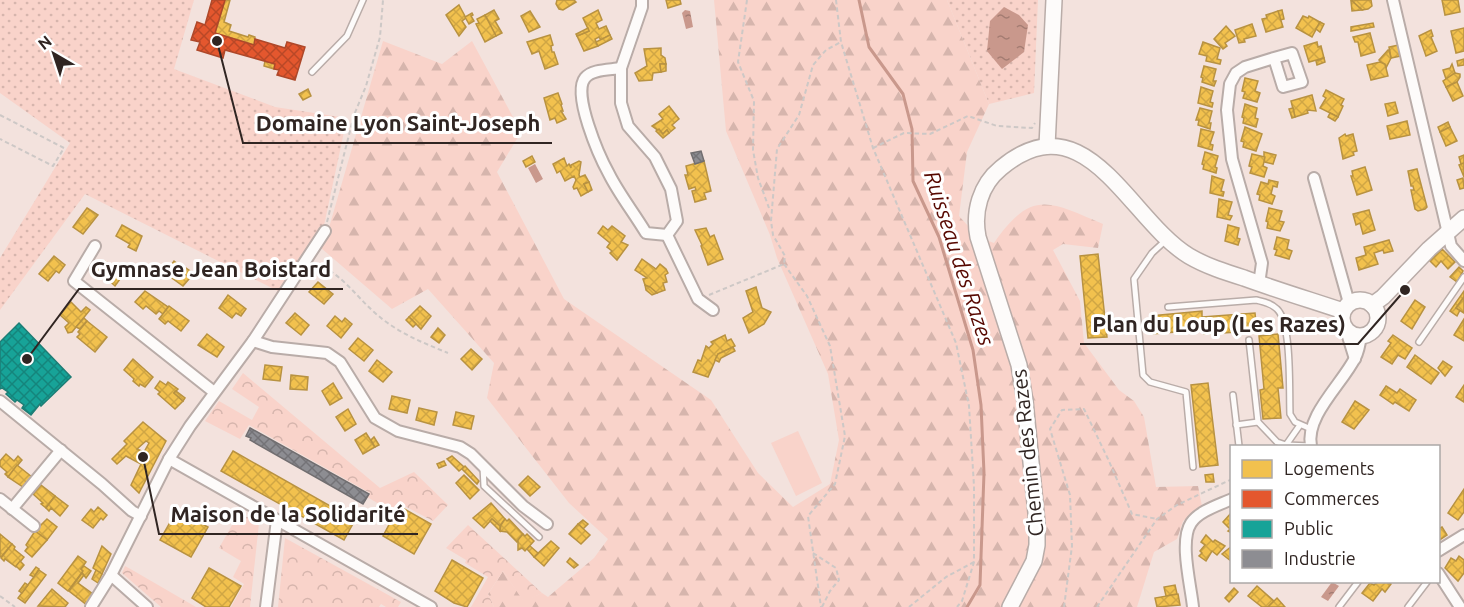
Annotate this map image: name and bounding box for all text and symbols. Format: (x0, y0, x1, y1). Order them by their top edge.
north arrow (24, 24, 84, 84)
text: N (34, 32, 55, 53)
callout: Domaine Lyon Saint-Joseph (243, 103, 552, 143)
text: Domaine Lyon Saint-Joseph (256, 110, 540, 135)
water label: Ruisseau des Razes (920, 168, 1000, 348)
callout: Gymnase Jean Boistard (79, 249, 343, 289)
text: Gymnase Jean Boistard (91, 256, 331, 281)
callout: Plan du Loup (Les Razes) (1080, 304, 1358, 344)
text: Plan du Loup (Les Razes) (1092, 311, 1346, 337)
street label: Chemin des Razes (1006, 368, 1048, 538)
legend (1230, 445, 1440, 583)
text: Logements (1284, 458, 1375, 478)
text: Commerces (1284, 488, 1380, 508)
callout: Maison de la Solidarité (159, 494, 418, 534)
text: Maison de la Solidarité (170, 501, 406, 526)
text: Public (1284, 518, 1333, 538)
text: Industrie (1284, 548, 1356, 568)

